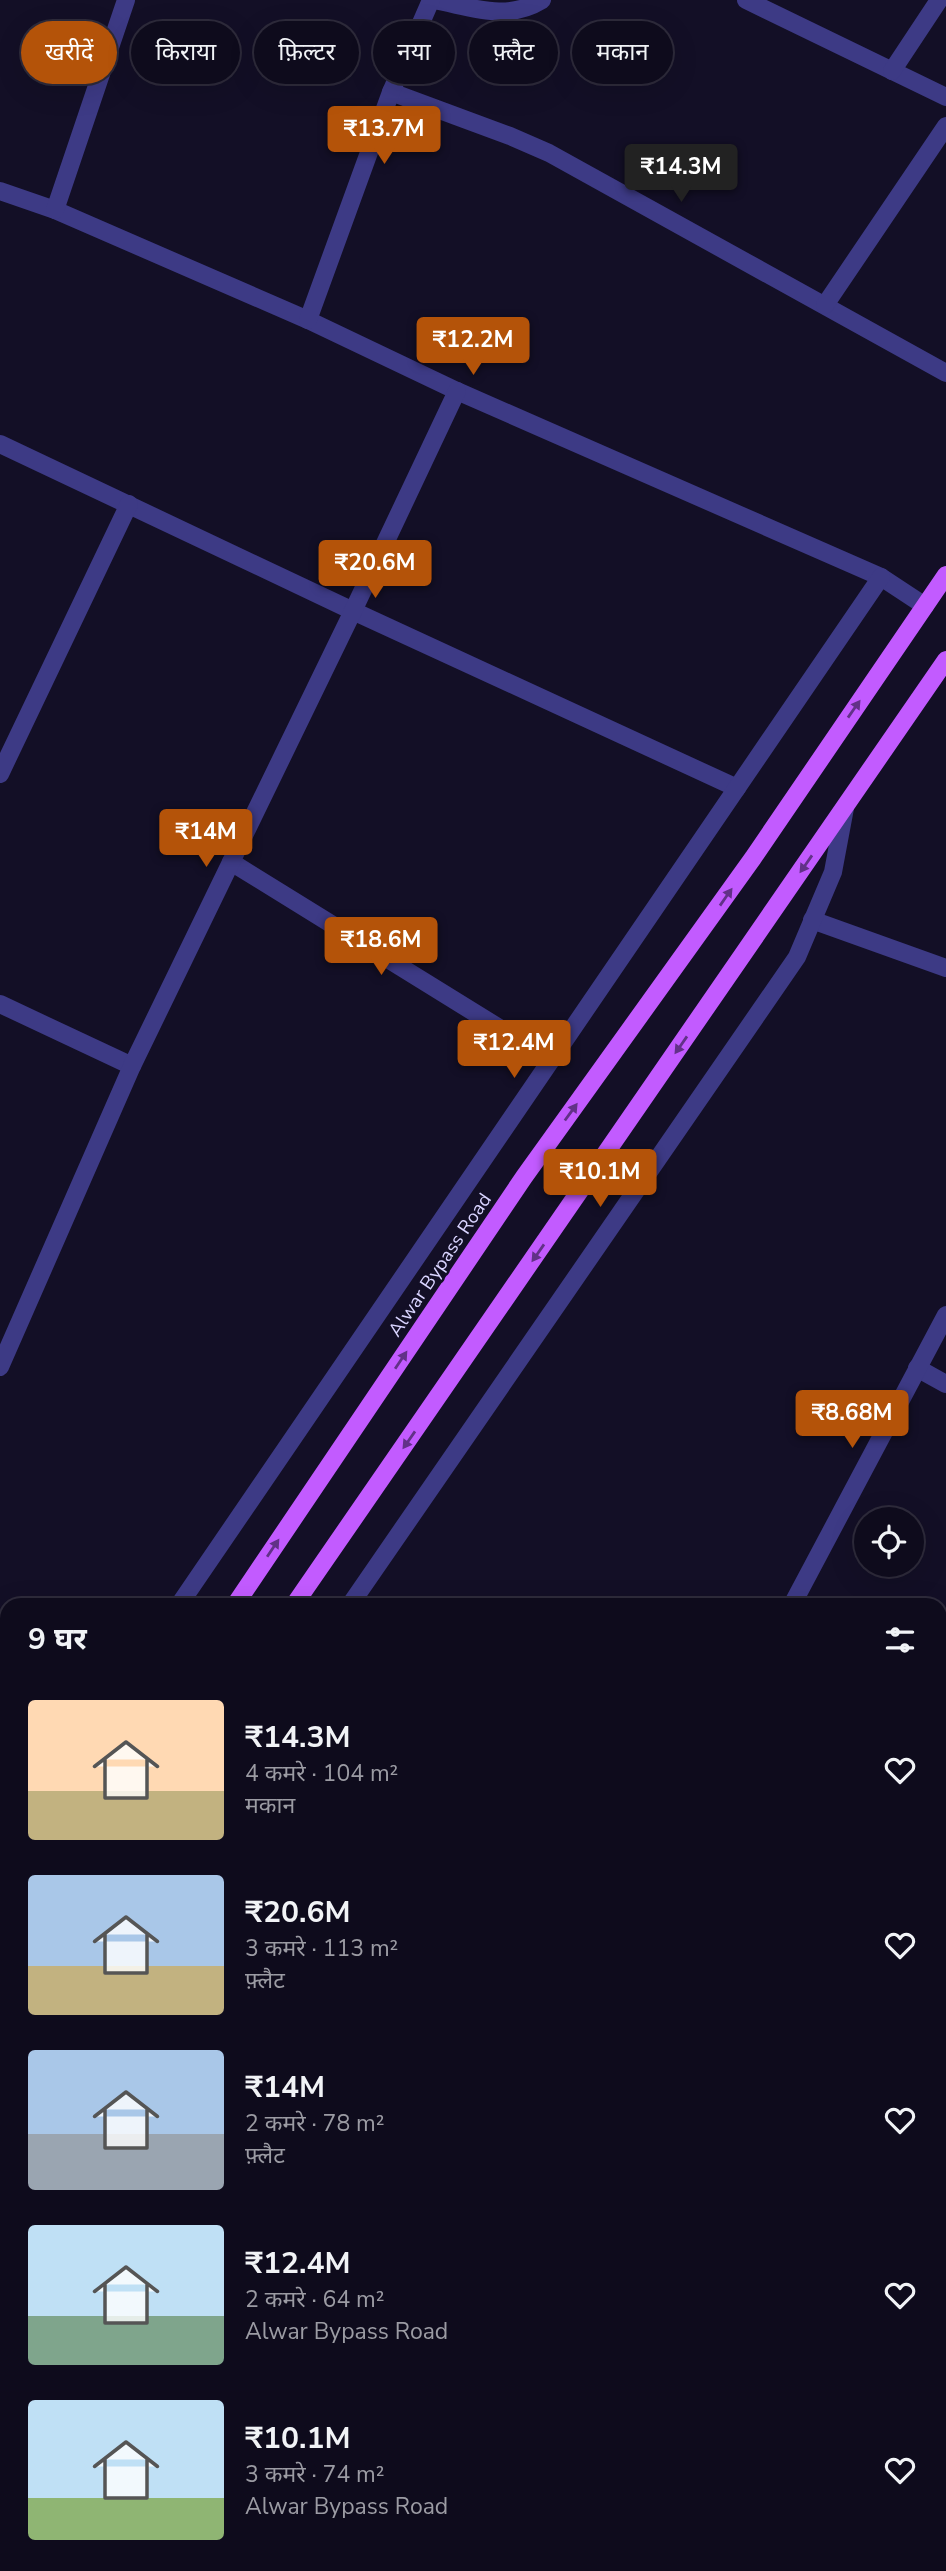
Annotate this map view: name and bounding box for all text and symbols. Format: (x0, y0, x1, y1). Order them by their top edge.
chip: खरीदें (21, 21, 117, 84)
chip: किराया (131, 21, 240, 84)
chip: फ़िल्टर (254, 21, 359, 84)
chip: नया (373, 21, 455, 84)
chip: फ़्लैट (469, 21, 558, 84)
chip: मकान (572, 21, 673, 84)
pin: ₹13.7M (327, 106, 441, 166)
text: ₹13.7M (344, 113, 424, 144)
pin: ₹14.3M (624, 144, 738, 204)
text: ₹14.3M (641, 151, 721, 182)
pin: ₹12.2M (416, 318, 530, 377)
text: ₹12.2M (433, 324, 513, 355)
pin: ₹20.6M (318, 540, 432, 600)
text: ₹20.6M (335, 547, 415, 578)
one-way arrow (847, 700, 861, 718)
pin: ₹14M (165, 810, 247, 869)
text: ₹14M (175, 816, 237, 847)
one-way arrow (799, 855, 813, 873)
one-way arrow (719, 888, 733, 906)
pin: ₹18.6M (324, 918, 438, 977)
text: ₹18.6M (341, 924, 421, 955)
pin: ₹12.4M (457, 1020, 571, 1080)
text: ₹12.4M (474, 1027, 554, 1058)
one-way arrow (674, 1036, 688, 1054)
one-way arrow (564, 1103, 578, 1121)
pin: ₹10.1M (543, 1150, 657, 1209)
text: ₹10.1M (560, 1156, 640, 1187)
street label: Alwar Bypass Road (382, 1188, 498, 1342)
one-way arrow (531, 1244, 545, 1262)
one-way arrow (394, 1351, 408, 1369)
pin: ₹8.68M (795, 1390, 909, 1450)
text: ₹8.68M (812, 1397, 892, 1428)
one-way arrow (402, 1431, 416, 1449)
map controls (854, 1507, 924, 1577)
button: locate (854, 1507, 924, 1577)
one-way arrow (266, 1539, 280, 1557)
text: 9 घर (28, 1619, 87, 1660)
icon: filters (881, 1621, 919, 1659)
text: ₹14.3M (245, 1717, 350, 1758)
icon: home (84, 1728, 168, 1812)
icon: heart (881, 1751, 919, 1789)
text: 4 कमरे · 104 m² (245, 1758, 398, 1789)
text: मकान (245, 1790, 295, 1821)
text: ₹20.6M (245, 1892, 350, 1933)
icon: home (84, 1903, 168, 1987)
icon: heart (881, 1926, 919, 1964)
text: 3 कमरे · 113 m² (245, 1933, 398, 1964)
text: फ़्लैट (245, 1965, 285, 1996)
text: ₹14M (245, 2067, 325, 2108)
icon: home (84, 2078, 168, 2162)
icon: heart (881, 2101, 919, 2139)
text: 2 कमरे · 78 m² (245, 2108, 385, 2139)
text: फ़्लैट (245, 2140, 285, 2171)
text: ₹12.4M (245, 2243, 350, 2284)
icon: home (84, 2253, 168, 2337)
icon: heart (881, 2276, 919, 2314)
text: 2 कमरे · 64 m² (245, 2284, 385, 2315)
text: Alwar Bypass Road (245, 2316, 448, 2347)
text: ₹10.1M (245, 2418, 350, 2459)
icon: home (84, 2428, 168, 2512)
icon: heart (881, 2451, 919, 2489)
text: 3 कमरे · 74 m² (245, 2459, 385, 2490)
text: Alwar Bypass Road (245, 2491, 448, 2522)

